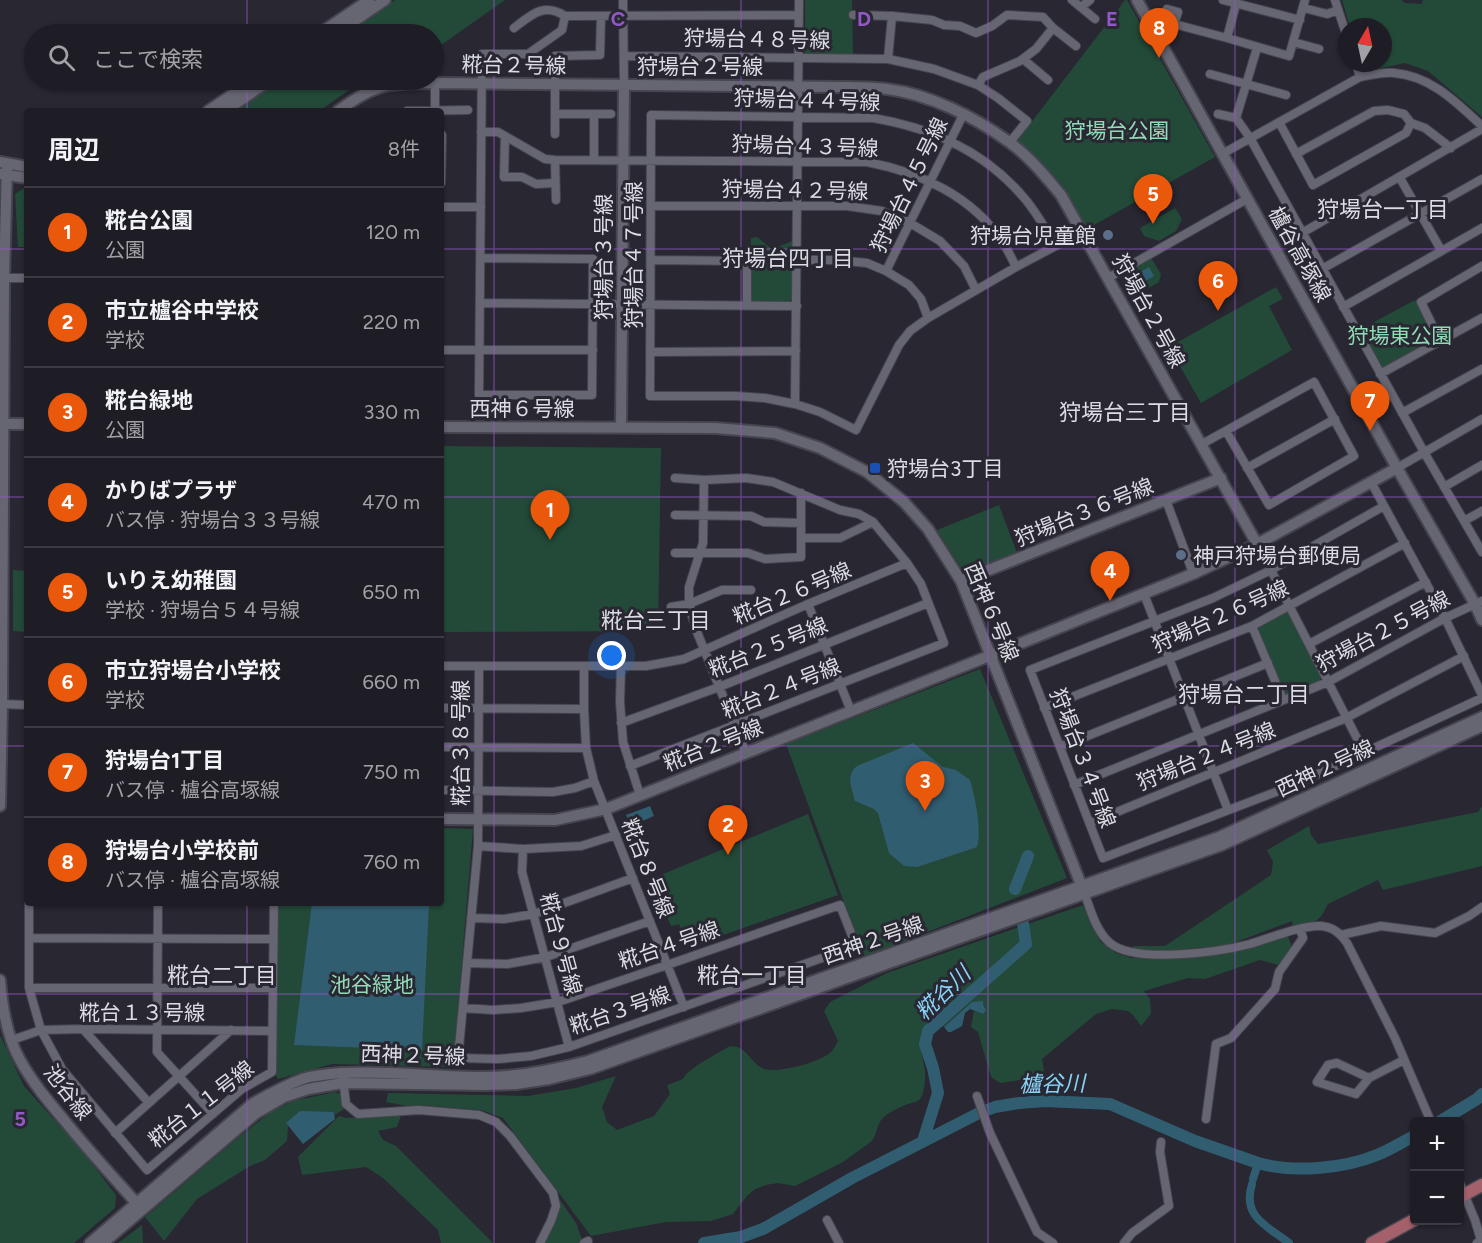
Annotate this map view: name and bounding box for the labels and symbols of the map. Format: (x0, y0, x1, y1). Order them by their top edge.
text: C (611, 7, 625, 31)
text: D (857, 7, 871, 31)
text: E (1106, 7, 1118, 31)
pin: 8 (1140, 8, 1178, 58)
north arrow (1338, 18, 1392, 72)
street label: 狩場台４８号線 (683, 25, 831, 53)
street label: 糀台２号線 (461, 52, 567, 78)
street label: 狩場台２号線 (637, 54, 763, 79)
street label: 狩場台４４号線 (733, 85, 881, 115)
street label: 狩場台４５号線 (866, 113, 952, 257)
park label: 狩場台公園 (1065, 118, 1170, 143)
street label: 狩場台４３号線 (731, 131, 879, 161)
pin: 5 (1134, 174, 1172, 224)
street label: 狩場台４２号線 (721, 176, 869, 204)
street label: 狩場台４７号線 (621, 182, 646, 329)
street label: 狩場台３号線 (591, 194, 616, 320)
district label: 狩場台一丁目 (1317, 196, 1449, 223)
street label: 櫨谷高塚線 (1264, 202, 1336, 306)
place label: 狩場台児童館 (970, 223, 1096, 248)
marker: 狩場台児童館 (1101, 228, 1115, 242)
district label: 狩場台四丁目 (722, 245, 854, 272)
street label: 狩場台２号線 (1108, 250, 1190, 372)
pin: 6 (1198, 262, 1238, 311)
park label: 狩場東公園 (1348, 323, 1453, 348)
pin: 7 (1350, 382, 1390, 431)
street label: 西神６号線 (470, 396, 575, 421)
district label: 狩場台三丁目 (1059, 399, 1191, 426)
place label: 狩場台3丁目 (887, 456, 1003, 481)
marker: 狩場台3丁目 (868, 461, 882, 475)
street label: 狩場台３６号線 (1011, 473, 1157, 551)
pin: 1 (530, 490, 570, 540)
place label: 神戸狩場台郵便局 (1193, 543, 1361, 568)
marker: 神戸狩場台郵便局 (1174, 548, 1188, 562)
pin: 4 (1090, 552, 1130, 601)
street label: 糀台２６号線 (729, 557, 855, 629)
street label: 西神６号線 (960, 559, 1024, 665)
street label: 狩場台２６号線 (1148, 575, 1292, 657)
street label: 狩場台２５号線 (1312, 585, 1454, 677)
district label: 糀台三丁目 (601, 607, 711, 634)
street label: 糀台２５号線 (705, 612, 831, 682)
your location (597, 641, 626, 670)
street label: 糀台２４号線 (718, 653, 844, 723)
street label: 糀台３８号線 (448, 680, 473, 806)
district label: 狩場台二丁目 (1178, 681, 1310, 708)
street label: 狩場台３４号線 (1045, 685, 1121, 831)
street label: 糀台２号線 (660, 714, 766, 776)
street label: 狩場台２４号線 (1133, 717, 1279, 795)
street label: 西神２号線 (1272, 734, 1378, 802)
pin: 3 (906, 762, 944, 811)
pin: 2 (708, 806, 748, 855)
street label: 糀台８号線 (617, 815, 679, 921)
street label: 糀台９号線 (535, 890, 587, 998)
street label: 西神２号線 (819, 911, 927, 969)
street label: 糀台４号線 (615, 916, 723, 974)
water label: 糀谷川 (910, 959, 978, 1026)
district label: 糀台二丁目 (167, 962, 277, 989)
district label: 糀台一丁目 (697, 962, 807, 989)
park label: 池谷緑地 (330, 972, 414, 997)
street label: 糀台３号線 (566, 981, 674, 1039)
street label: 糀台１３号線 (79, 1000, 205, 1025)
street label: 西神２号線 (360, 1041, 466, 1069)
street label: 糀台１１号線 (144, 1055, 258, 1153)
street label: 池谷線 (39, 1059, 97, 1125)
water label: 櫨谷川 (1019, 1070, 1087, 1098)
text: 5 (14, 1107, 26, 1131)

